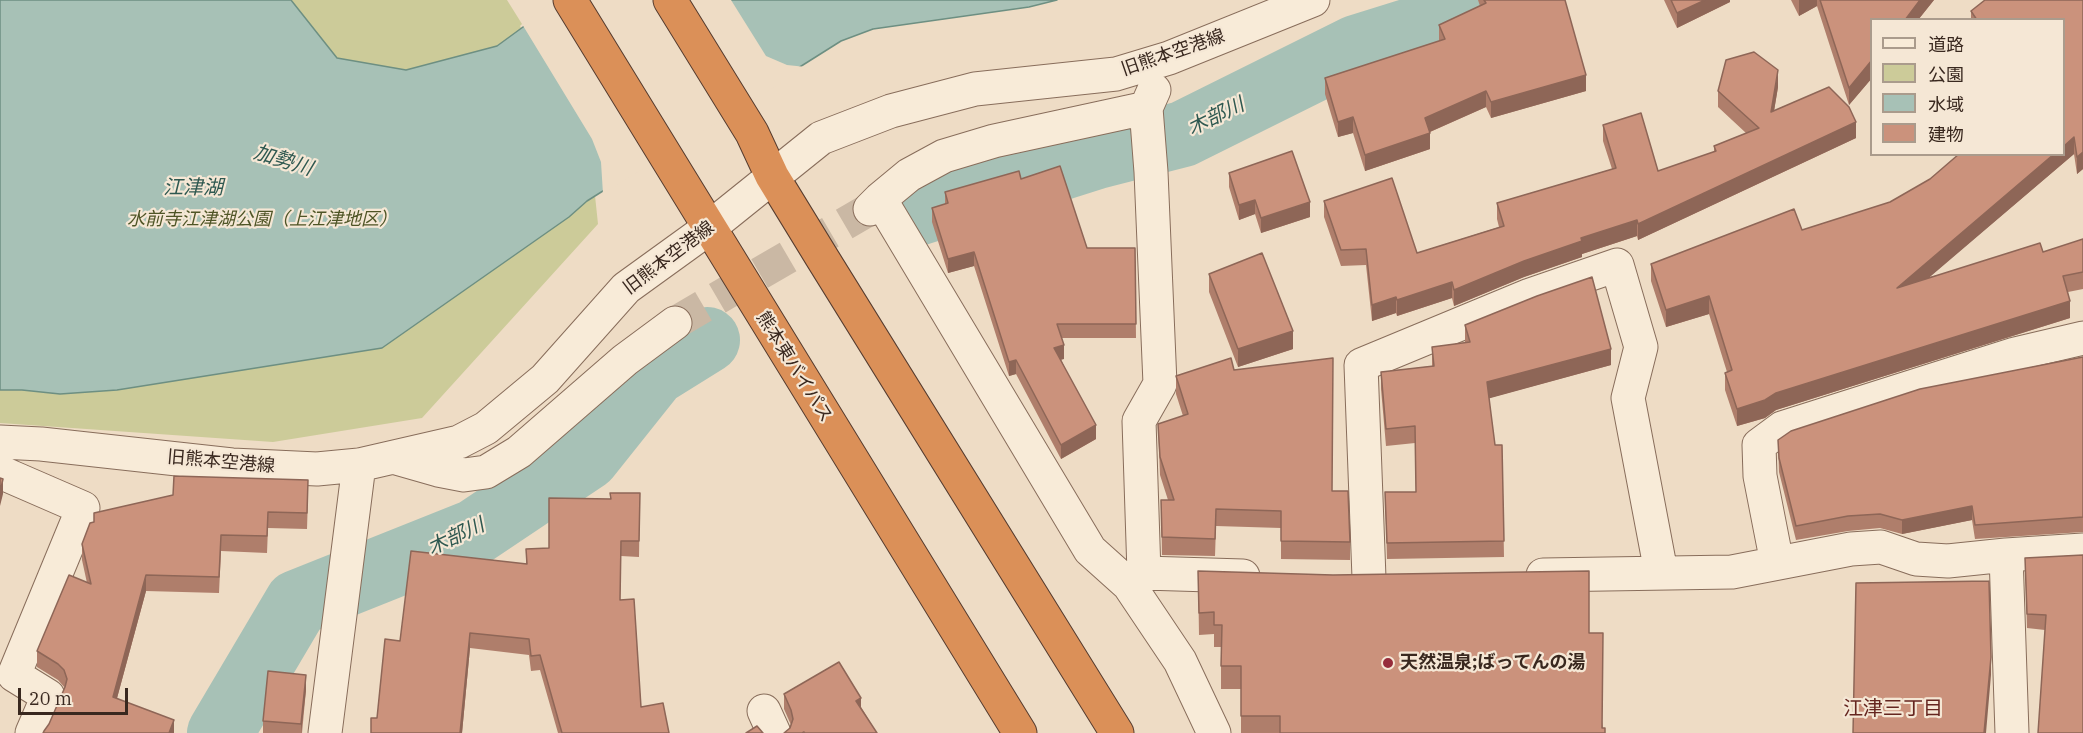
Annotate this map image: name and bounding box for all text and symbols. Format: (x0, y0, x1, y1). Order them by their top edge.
legend (1870, 18, 2065, 156)
street label: 旧熊本空港線 (1118, 25, 1228, 81)
text: 道路 (1928, 33, 1964, 56)
text: 公園 (1928, 63, 1964, 86)
water label: 木部川 (1184, 93, 1248, 141)
text: 水域 (1928, 93, 1964, 116)
text: 建物 (1928, 123, 1964, 146)
water label: 加勢川 (251, 141, 315, 181)
water label: 江津湖 (163, 176, 223, 200)
park label: 水前寺江津湖公園（上江津地区） (127, 209, 397, 231)
street label: 旧熊本空港線 (619, 217, 719, 299)
street label: 熊本東バイパス (751, 308, 837, 426)
street label: 旧熊本空港線 (166, 447, 276, 477)
water label: 木部川 (424, 513, 488, 561)
place label: 天然温泉;ばってんの湯 (1400, 652, 1585, 674)
marker: 天然温泉;ばってんの湯 (1381, 656, 1395, 670)
scale bar (21, 676, 130, 714)
text: 20 m (29, 687, 72, 710)
district label: 江津三丁目 (1843, 697, 1943, 721)

